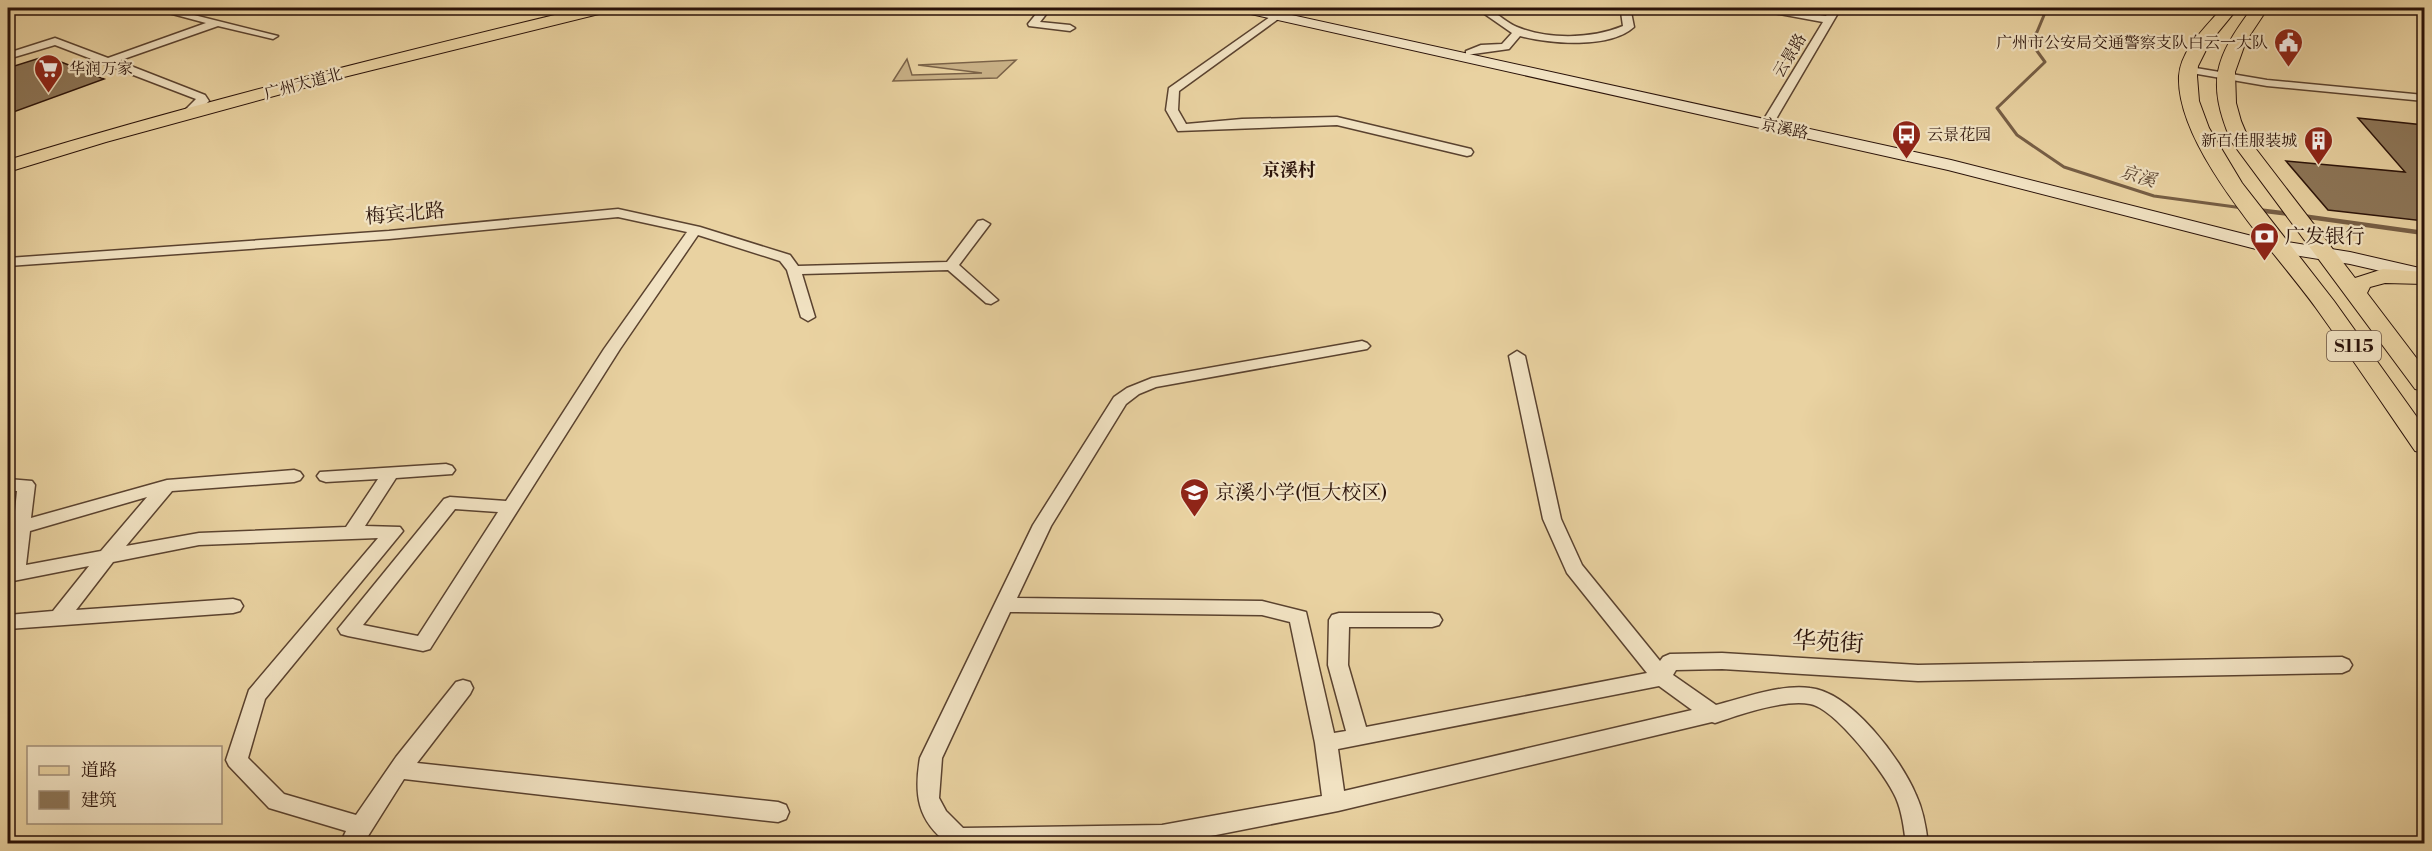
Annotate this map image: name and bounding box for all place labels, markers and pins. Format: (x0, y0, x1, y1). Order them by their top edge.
public building icon: 广州市公安局交通警察支队白云一大队 (2273, 26, 2305, 68)
place label: 广州市公安局交通警察支队白云一大队 (1996, 33, 2268, 53)
supermarket icon: 华润万家 (32, 52, 64, 94)
place label: 华润万家 (69, 59, 133, 79)
bus stop icon: 云景花园 (1890, 118, 1922, 160)
building icon: 新百佳服装城 (2302, 124, 2334, 166)
place label: 云景花园 (1927, 125, 1991, 145)
place label: 新百佳服装城 (2201, 131, 2297, 151)
bank icon: 广发银行 (2248, 220, 2280, 262)
place label: 广发银行 (2285, 225, 2365, 250)
school or university icon: 京溪小学(恒大校区) (1178, 476, 1210, 518)
place label: 京溪小学(恒大校区) (1215, 481, 1387, 506)

